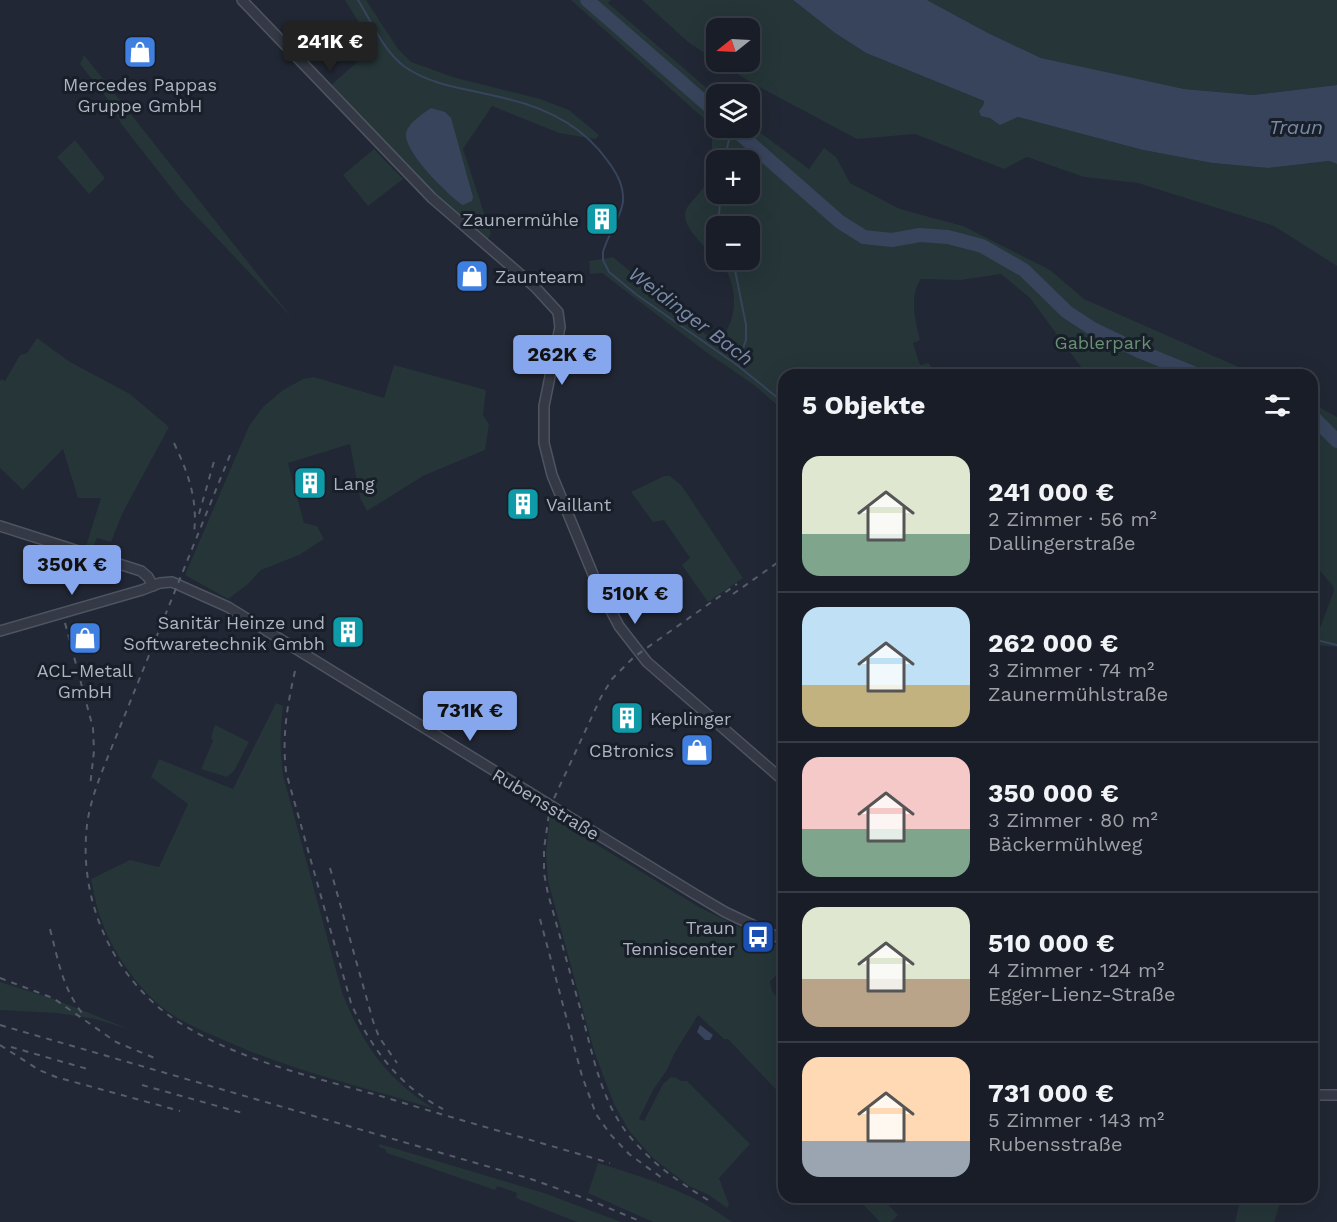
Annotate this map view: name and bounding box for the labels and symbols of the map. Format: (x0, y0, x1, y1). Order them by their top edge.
north arrow (706, 18, 760, 72)
pin: 241K € (281, 22, 379, 73)
shop icon: Mercedes Pappas Gruppe GmbH (122, 34, 158, 70)
place label: Mercedes Pappas Gruppe GmbH (63, 74, 217, 116)
water label: Traun (1269, 115, 1323, 139)
building icon: Zaunermühle (584, 201, 620, 237)
place label: Zaunermühle (462, 209, 579, 230)
shop icon: Zaunteam (454, 258, 490, 294)
water label: Weidinger Bach (624, 261, 758, 371)
place label: Zaunteam (495, 266, 584, 287)
park label: Gablerpark (1055, 332, 1151, 353)
pin: 262K € (513, 335, 611, 386)
building icon: Lang (292, 465, 328, 501)
place label: Lang (333, 473, 375, 494)
building icon: Vaillant (505, 486, 541, 522)
place label: Vaillant (546, 494, 612, 515)
pin: 350K € (23, 545, 121, 596)
pin: 510K € (586, 574, 684, 625)
place label: Sanitär Heinze und Softwaretechnik Gmbh (123, 612, 325, 654)
building icon: Sanitär Heinze und Softwaretechnik Gmbh (330, 614, 366, 650)
shop icon: ACL-Metall GmbH (67, 620, 103, 656)
place label: ACL-Metall GmbH (37, 660, 134, 702)
pin: 731K € (421, 691, 519, 742)
building icon: Keplinger (609, 700, 645, 736)
place label: Keplinger (650, 708, 731, 729)
shop icon: CBtronics (679, 732, 715, 768)
place label: CBtronics (589, 740, 674, 761)
street label: Rubensstraße (489, 764, 603, 844)
place label: Traun Tenniscenter (622, 917, 735, 959)
bus stop icon: Traun Tenniscenter (740, 919, 776, 955)

